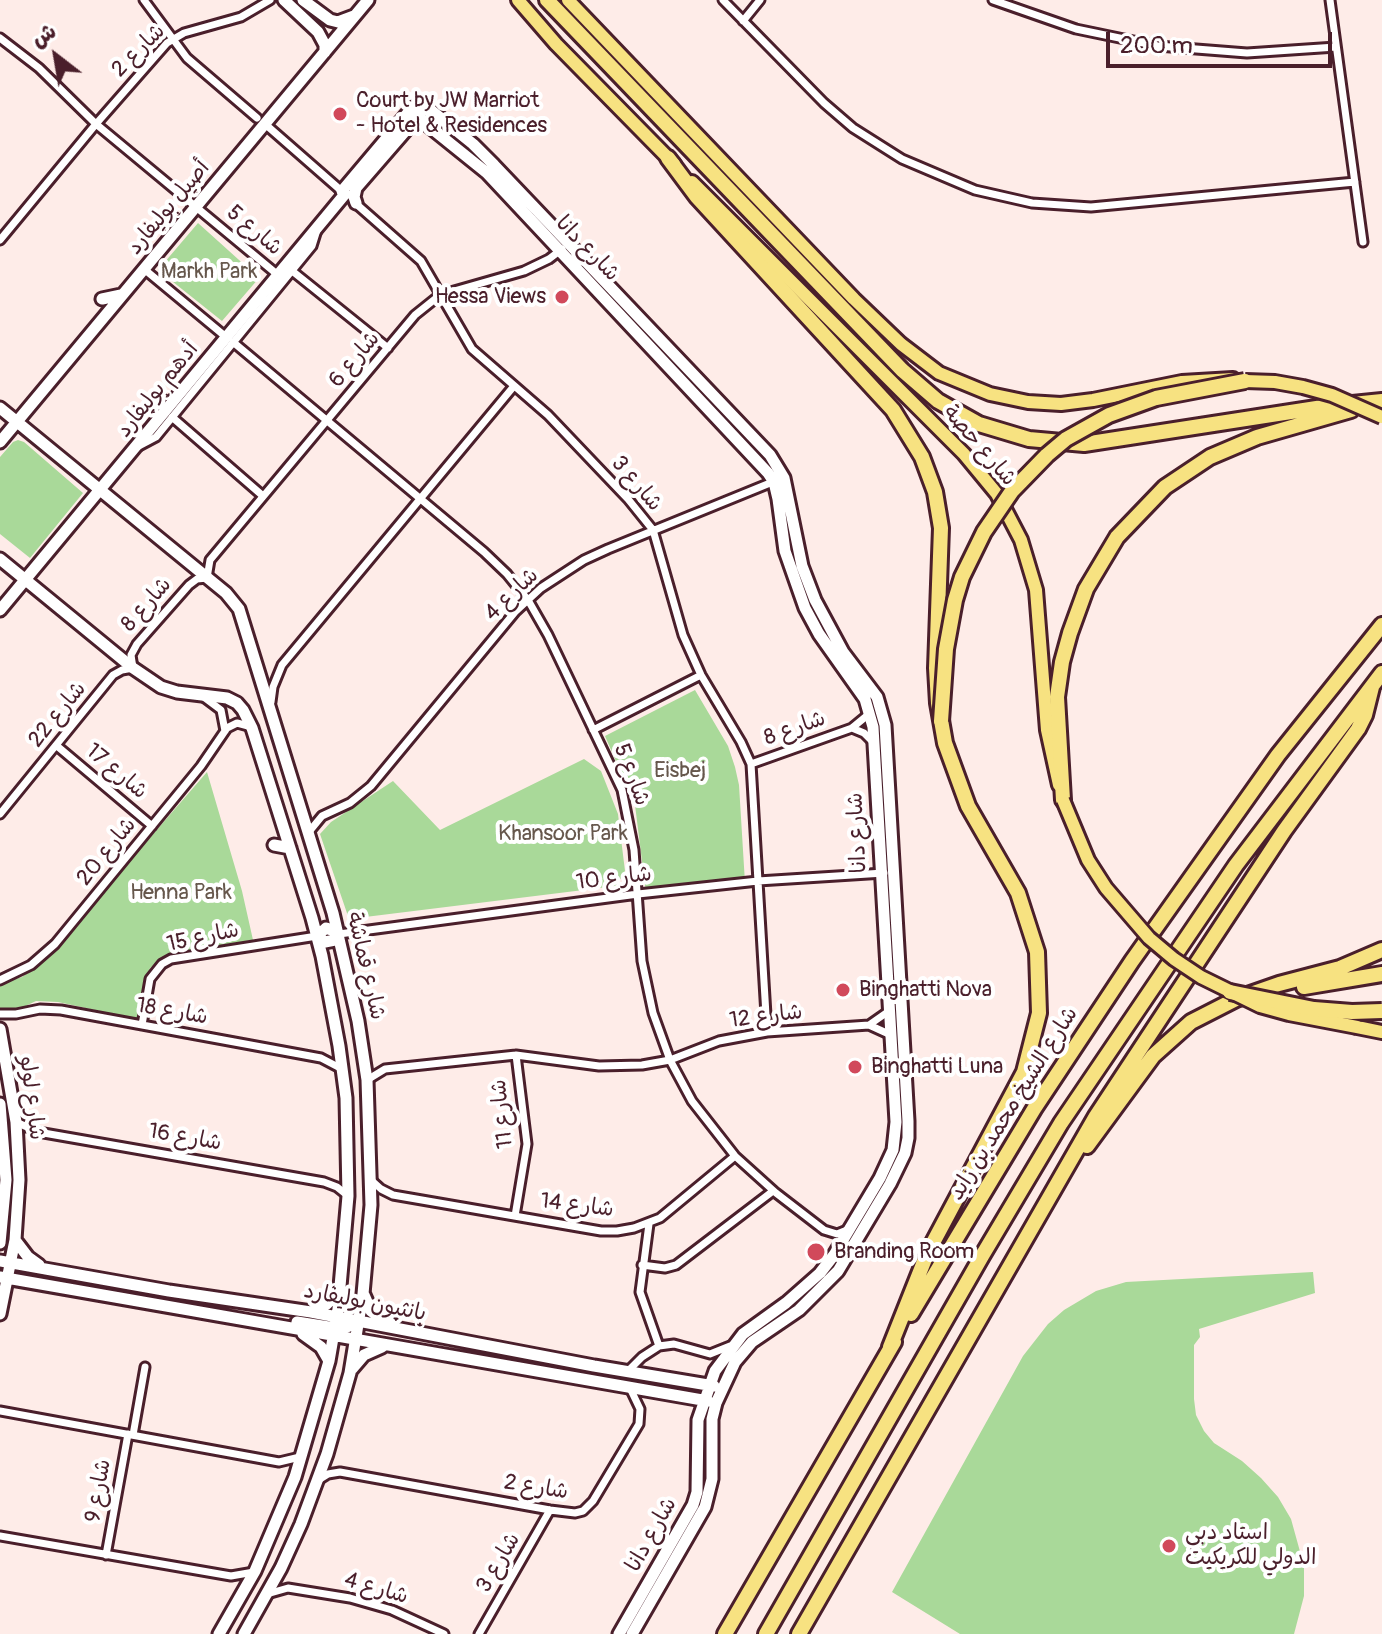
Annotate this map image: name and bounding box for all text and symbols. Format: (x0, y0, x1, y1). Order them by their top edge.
north arrow (16, 16, 96, 96)
scale bar (1110, 16, 1336, 66)
text: ش (26, 17, 61, 54)
street label: شارع 2 (107, 19, 171, 83)
text: 200 m (1120, 31, 1193, 60)
place label: Court by JW Marriot - Hotel & Residences (356, 88, 547, 140)
marker: Court by JW Marriot - Hotel & Residences (331, 105, 349, 123)
street label: أصيل بوليفارد (122, 156, 216, 260)
street label: شارع 5 (221, 200, 287, 262)
street label: شارع دانا (549, 211, 625, 287)
park label: Markh Park (161, 259, 257, 285)
place label: Hessa Views (435, 284, 546, 310)
marker: Hessa Views (553, 288, 571, 306)
street label: شارع 6 (324, 327, 386, 393)
street label: أدهم بوليفارد (111, 337, 205, 443)
street label: شارع حصة (937, 400, 1021, 492)
street label: شارع 3 (605, 451, 667, 517)
street label: شارع 4 (479, 563, 545, 627)
street label: شارع 8 (116, 572, 178, 638)
street label: شارع 22 (24, 677, 92, 753)
street label: شارع 8 (761, 706, 829, 752)
street label: شارع 17 (80, 739, 152, 805)
street label: شارع 5 (607, 740, 655, 810)
park label: Eisbej (654, 758, 706, 784)
street label: شارع دانا (843, 792, 873, 874)
street label: شارع 20 (72, 813, 142, 891)
park label: Khansoor Park (498, 821, 628, 847)
street label: شارع 10 (575, 861, 653, 897)
park label: Henna Park (130, 880, 232, 906)
street label: شارع قماشة (340, 909, 390, 1023)
street label: شارع 15 (165, 918, 241, 958)
place label: Binghatti Nova (859, 977, 992, 1003)
marker: Binghatti Nova (834, 981, 852, 999)
street label: شارع 18 (134, 993, 210, 1031)
street label: شارع 12 (728, 999, 804, 1035)
street label: شارع الشيخ محمد بن زايد (944, 1003, 1084, 1205)
street label: شارع لولو (13, 1054, 49, 1142)
place label: Binghatti Luna (871, 1054, 1003, 1080)
marker: Binghatti Luna (846, 1058, 864, 1076)
street label: شارع 11 (486, 1078, 520, 1150)
street label: شارع 16 (146, 1119, 224, 1157)
street label: شارع 14 (539, 1188, 615, 1224)
place label: Branding Room (834, 1239, 974, 1265)
marker: Branding Room (805, 1241, 827, 1263)
street label: بانثيون بوليفارد (302, 1278, 428, 1328)
street label: شارع 9 (80, 1457, 118, 1525)
street label: شارع 2 (502, 1470, 570, 1506)
street label: شارع دانا (621, 1493, 683, 1577)
place label: استاد دبي الدولي للكريكيت (1185, 1520, 1316, 1572)
street label: شارع 3 (471, 1528, 527, 1598)
marker: استاد دبي الدولي للكريكيت (1160, 1537, 1178, 1555)
street label: شارع 4 (341, 1567, 411, 1611)

